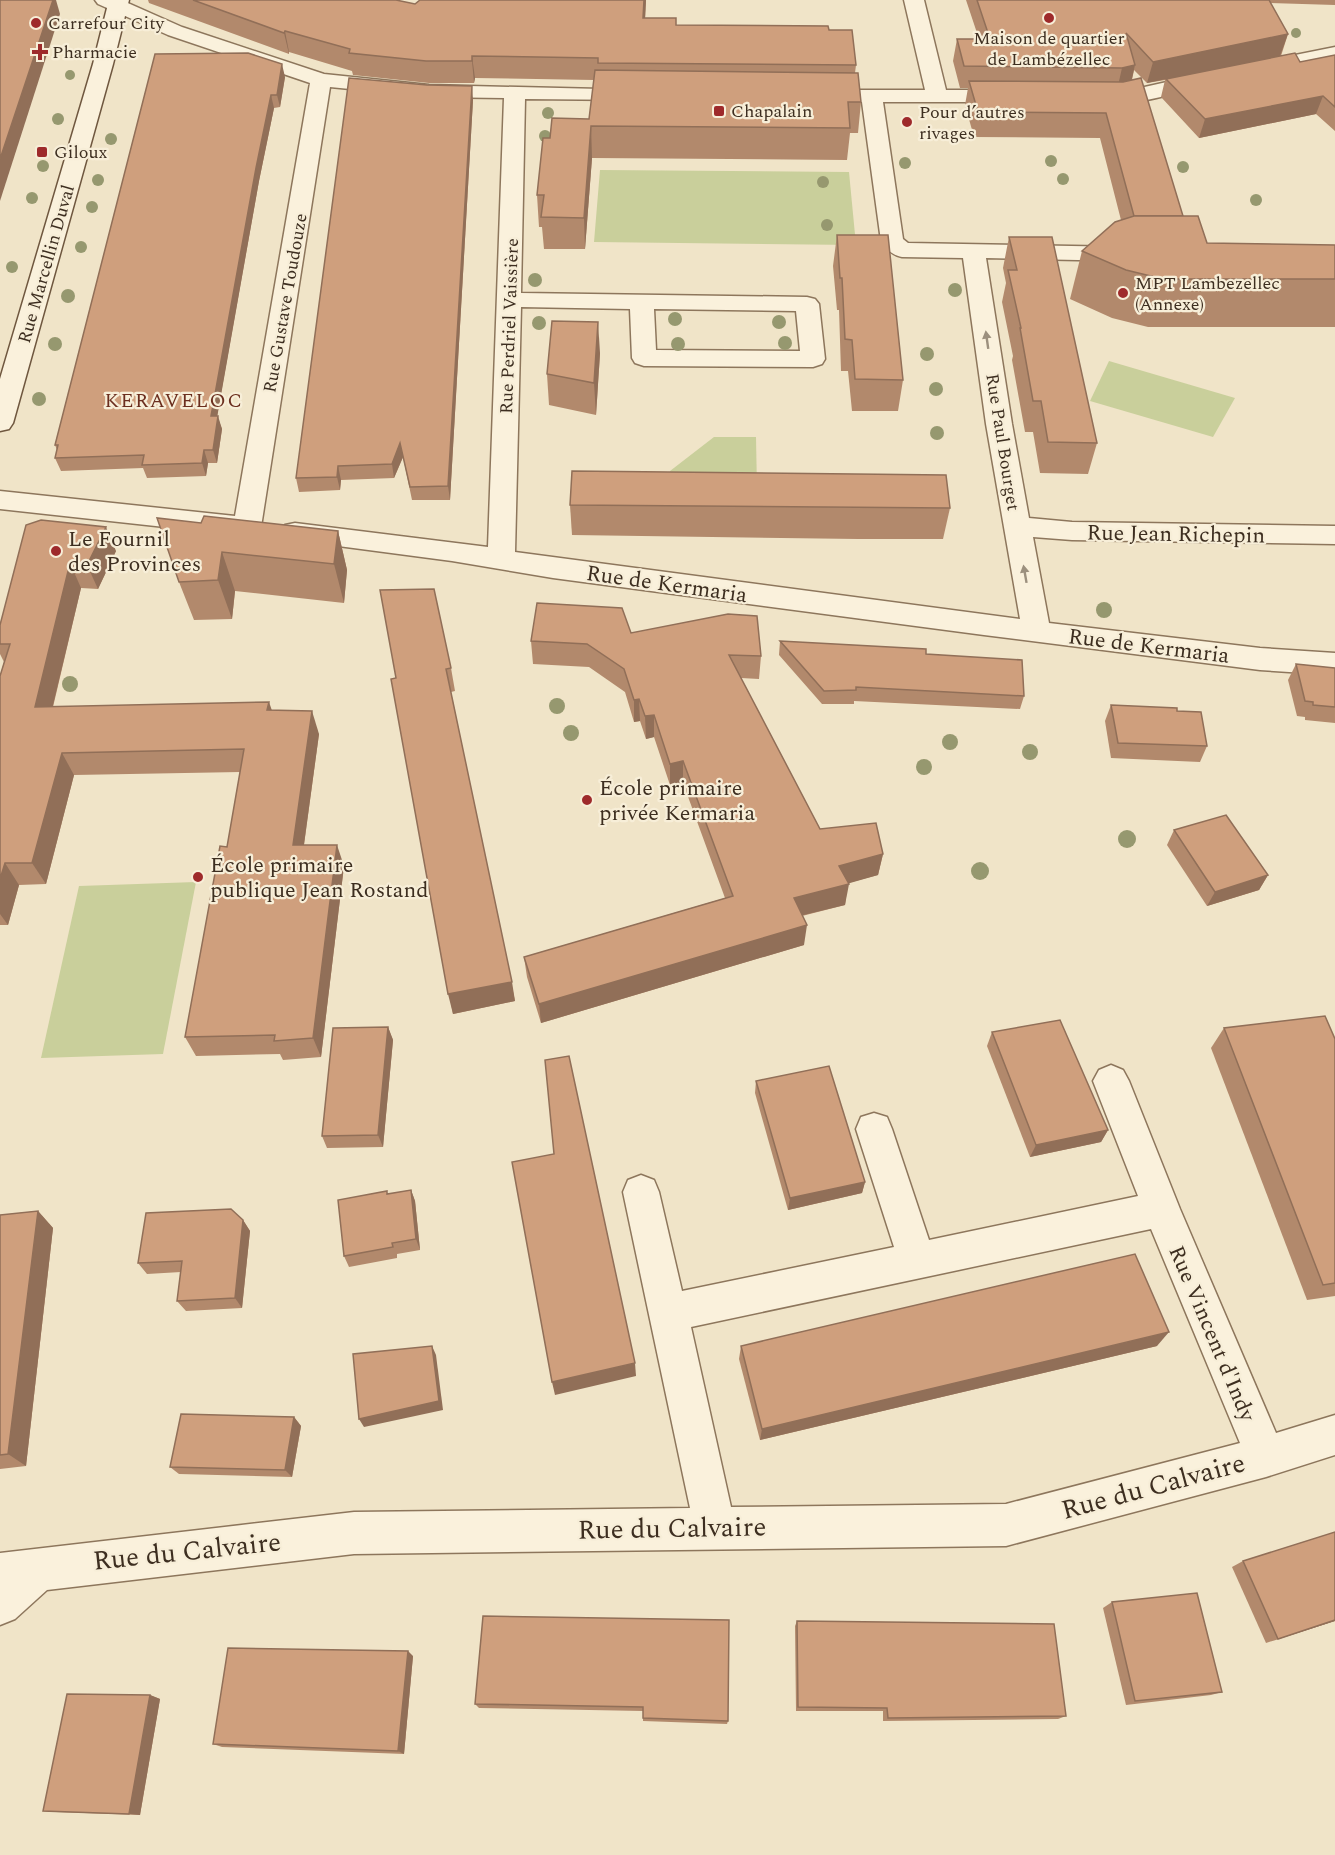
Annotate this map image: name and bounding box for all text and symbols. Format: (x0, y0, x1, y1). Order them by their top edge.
place label: Carrefour City (48, 10, 166, 37)
marker: Maison de quartier de Lambézellec (1042, 11, 1056, 25)
marker: Carrefour City (29, 16, 43, 30)
place label: Maison de quartier de Lambézellec (973, 25, 1125, 73)
place label: Pharmacie (52, 39, 137, 66)
marker: Pharmacie (33, 45, 47, 59)
place label: Chapalain (731, 98, 812, 125)
place label: Pour d’autres rivages (919, 99, 1025, 147)
marker: Chapalain (712, 104, 726, 118)
marker: Pour d’autres rivages (900, 115, 914, 129)
place label: Giloux (54, 139, 108, 166)
marker: Giloux (35, 145, 49, 159)
street label: Rue Marcellin Duval (11, 182, 82, 347)
street label: Rue Gustave Toudouze (256, 211, 315, 395)
street label: Rue Perdriel Vaissière (493, 238, 526, 414)
place label: MPT Lambezellec (Annexe) (1135, 270, 1280, 318)
marker: MPT Lambezellec (Annexe) (1116, 286, 1130, 300)
one-way arrow (983, 330, 992, 349)
street label: Rue Paul Bourget (978, 371, 1027, 513)
district label: KERAVELOC (105, 386, 243, 416)
street label: Rue Jean Richepin (1086, 516, 1266, 553)
place label: Le Fournil des Provinces (68, 523, 201, 581)
marker: Le Fournil des Provinces (49, 544, 63, 558)
street label: Rue de Kermaria (584, 557, 750, 612)
one-way arrow (1020, 564, 1029, 583)
street label: Rue de Kermaria (1066, 620, 1232, 673)
place label: École primaire privée Kermaria (599, 772, 755, 830)
marker: École primaire privée Kermaria (580, 793, 594, 807)
place label: École primaire publique Jean Rostand (210, 849, 429, 907)
marker: École primaire publique Jean Rostand (191, 870, 205, 884)
street label: Rue Vincent d'Indy (1160, 1240, 1264, 1428)
street label: Rue du Calvaire (1057, 1442, 1250, 1532)
street label: Rue du Calvaire (577, 1506, 767, 1552)
street label: Rue du Calvaire (91, 1521, 283, 1583)

